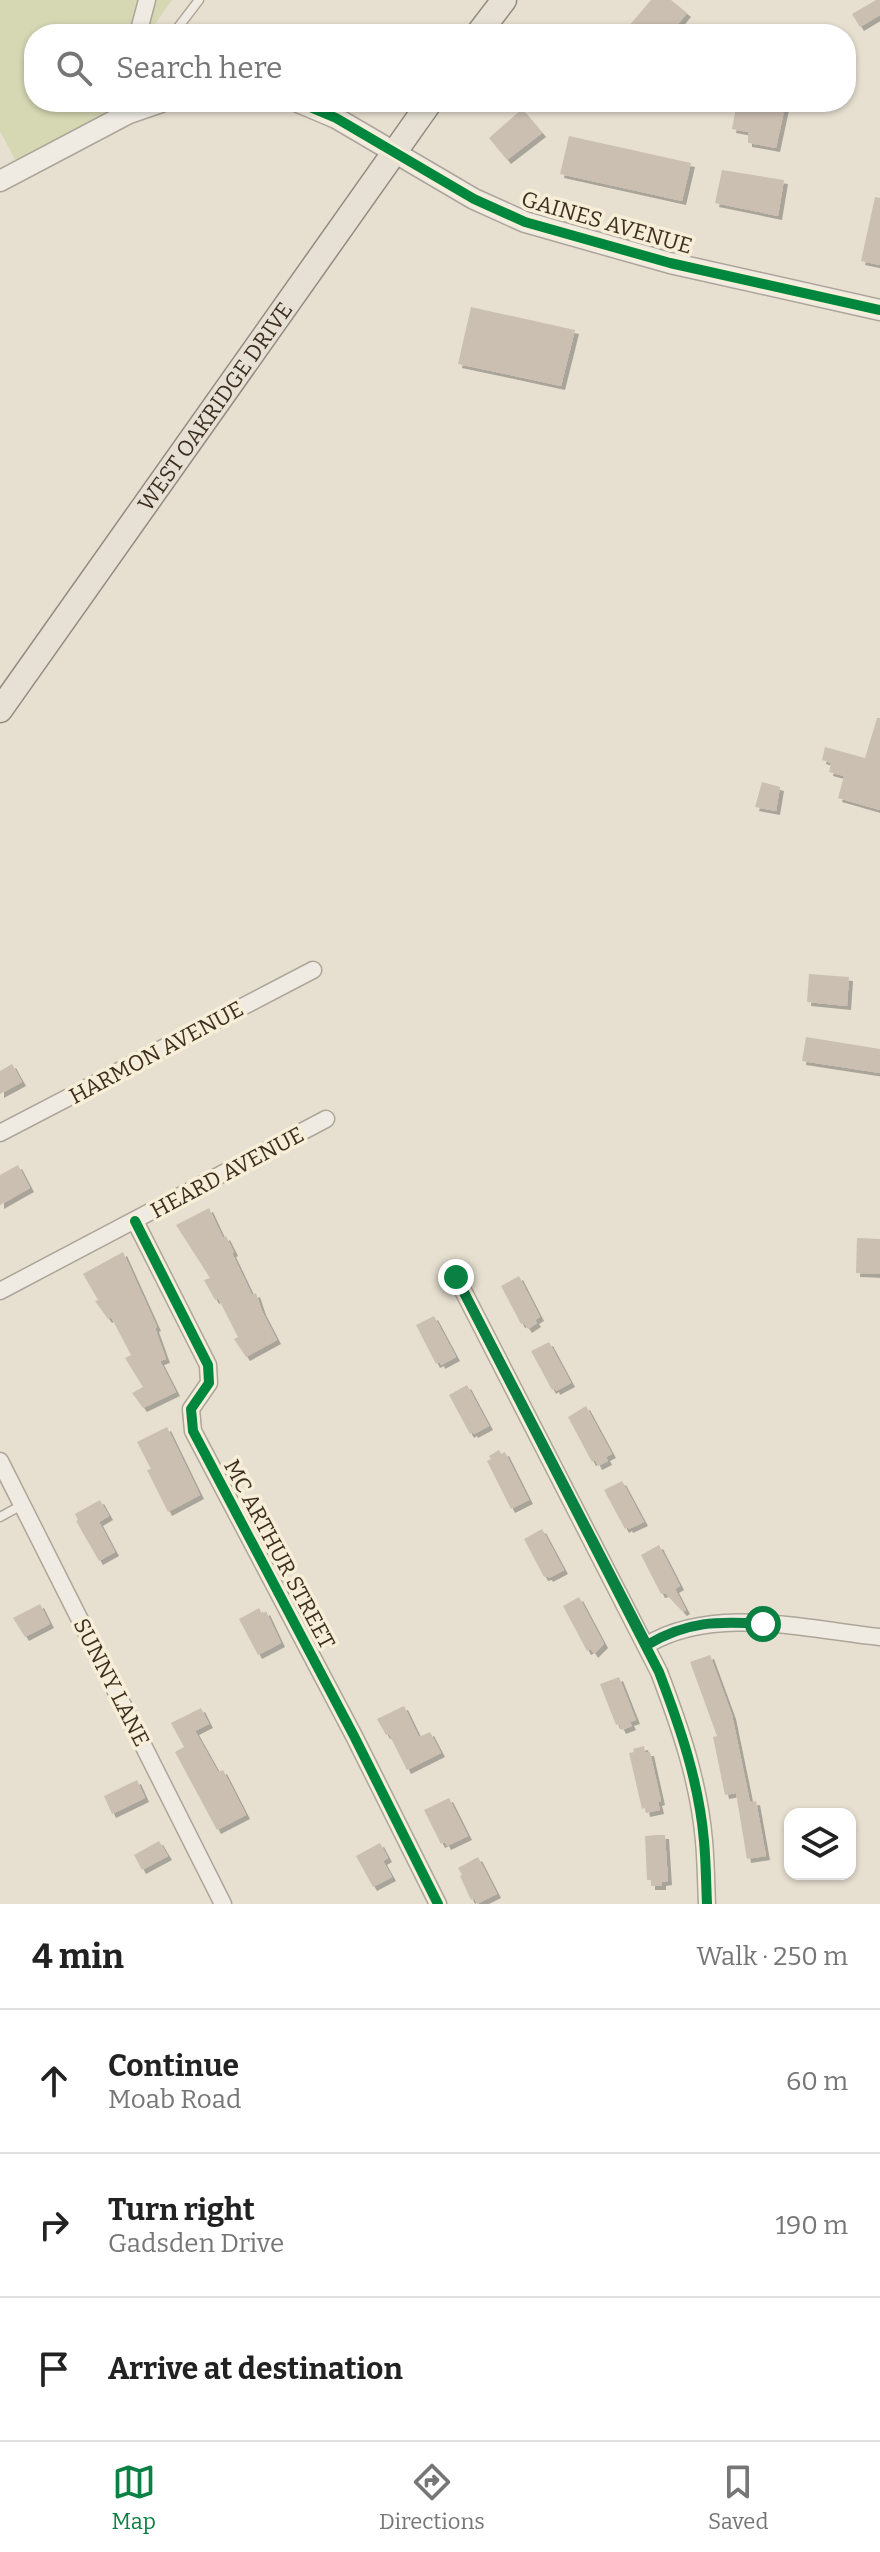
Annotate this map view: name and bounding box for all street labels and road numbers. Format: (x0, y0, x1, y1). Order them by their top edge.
street label: GAINES AVENUE (518, 185, 695, 260)
street label: WEST OAKRIDGE DRIVE (132, 297, 298, 516)
street label: HARMON AVENUE (65, 995, 248, 1110)
street label: HEARD AVENUE (146, 1121, 308, 1224)
street label: MC ARTHUR STREET (218, 1455, 341, 1654)
street label: SUNNY LANE (68, 1614, 155, 1751)

